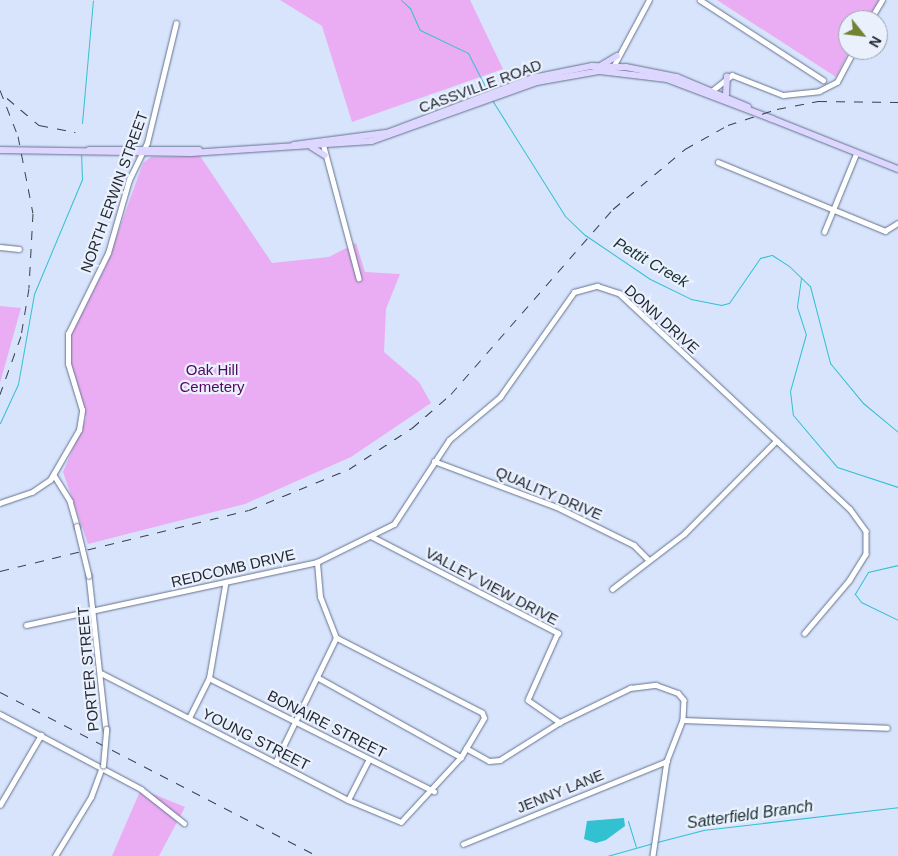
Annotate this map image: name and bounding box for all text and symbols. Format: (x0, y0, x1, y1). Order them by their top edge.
north arrow (838, 10, 888, 60)
text: N (866, 33, 885, 50)
street label: CASSVILLE ROAD (416, 55, 544, 117)
street label: NORTH ERWIN STREET (76, 109, 152, 275)
water label: Pettit Creek (610, 234, 692, 292)
street label: DONN DRIVE (621, 281, 703, 357)
park label: Oak Hill Cemetery (179, 360, 245, 395)
street label: QUALITY DRIVE (493, 462, 605, 524)
street label: VALLEY VIEW DRIVE (422, 543, 562, 629)
street label: REDCOMB DRIVE (169, 545, 297, 591)
street label: PORTER STREET (74, 606, 102, 732)
street label: BONAIRE STREET (265, 686, 389, 762)
street label: YOUNG STREET (199, 704, 313, 774)
street label: JENNY LANE (514, 765, 606, 817)
water label: Satterfield Branch (686, 797, 814, 833)

